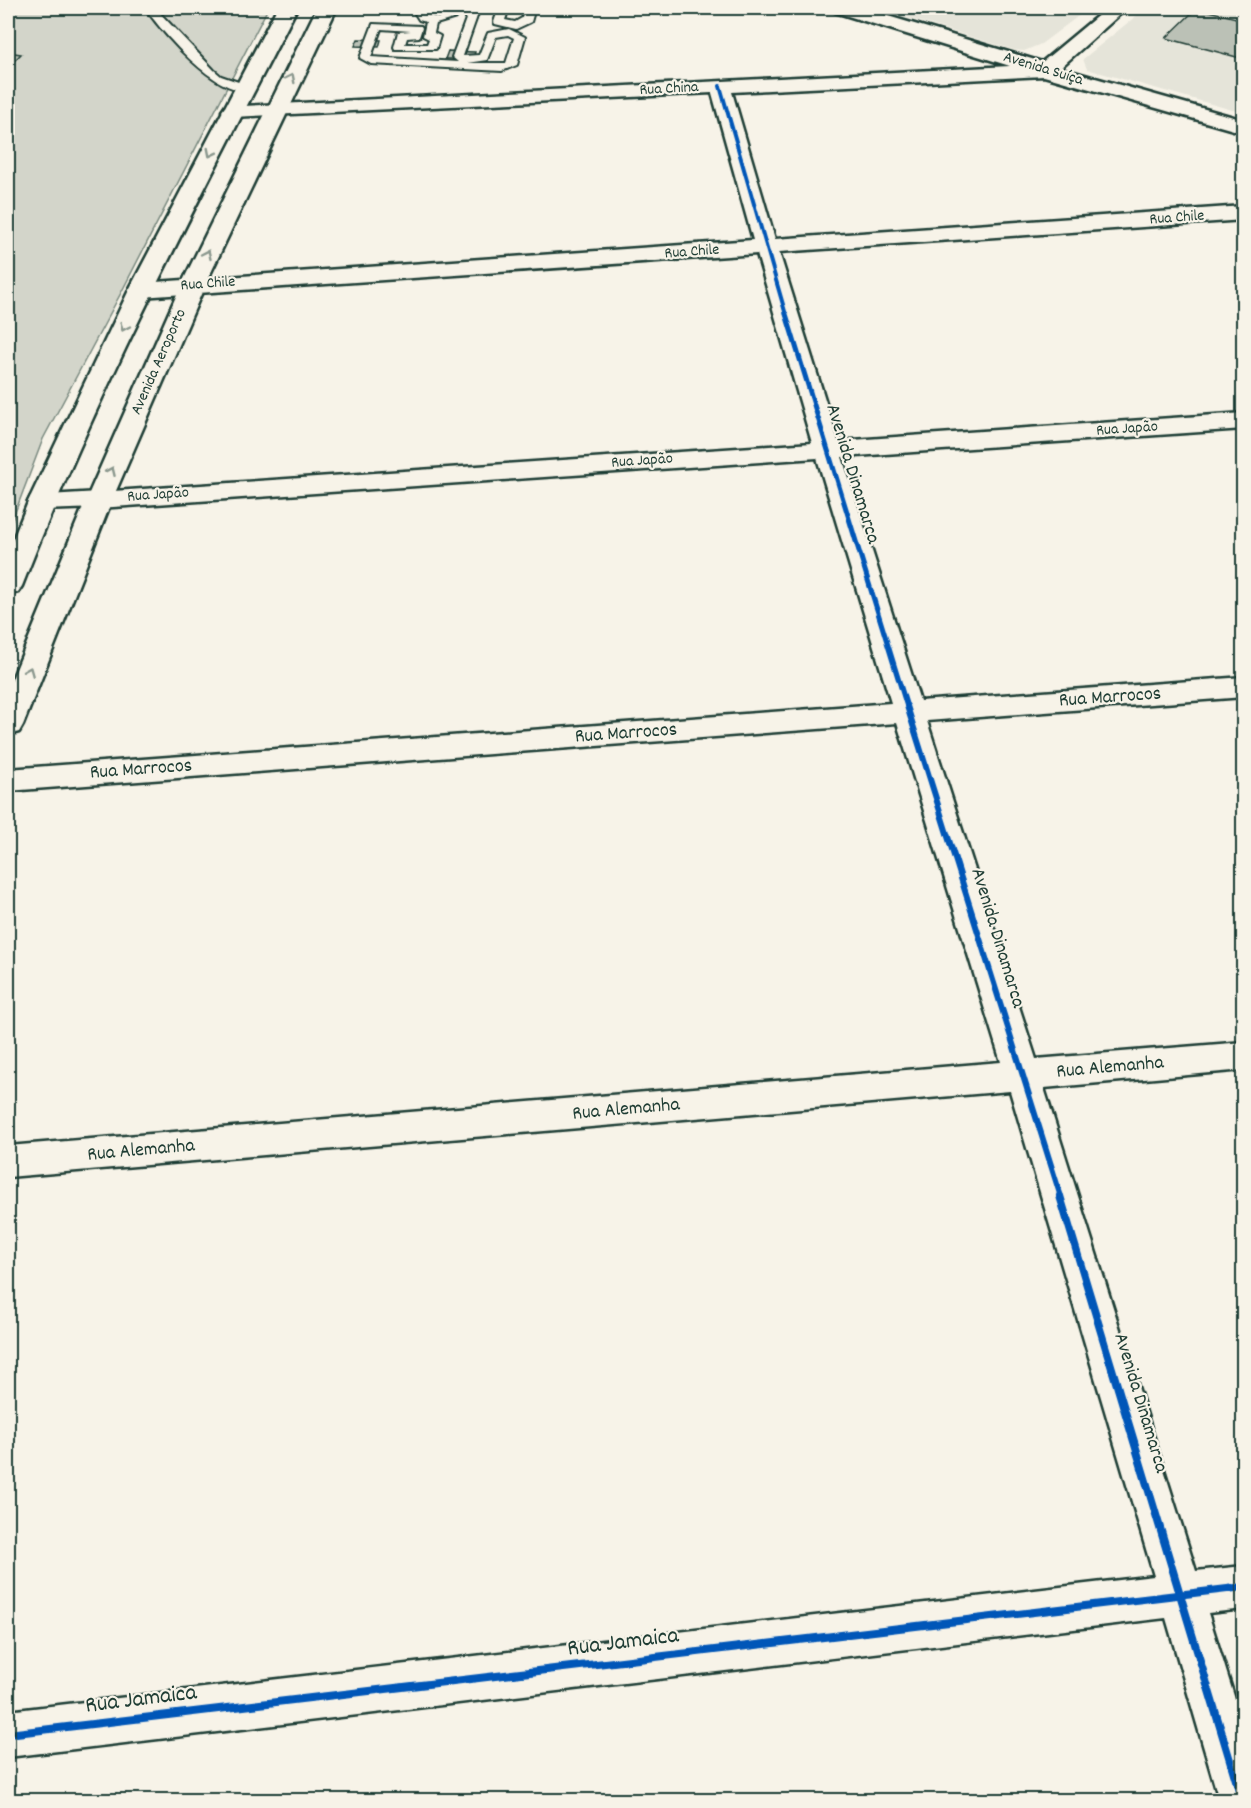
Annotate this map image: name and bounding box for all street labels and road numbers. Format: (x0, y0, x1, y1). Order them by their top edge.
street label: Avenida Suíça (1000, 46, 1086, 92)
street label: Rua China (639, 76, 700, 102)
street label: Rua Chile (1149, 205, 1205, 231)
street label: Rua Chile (664, 239, 720, 265)
street label: Rua Chile (180, 271, 236, 297)
street label: Avenida Aeroporto (125, 305, 193, 419)
street label: Avenida Dinamarca (817, 401, 887, 548)
street label: Rua Japão (1095, 415, 1159, 443)
street label: Rua Japão (610, 447, 674, 475)
street label: Rua Japão (126, 481, 190, 509)
street label: Rua Marrocos (1058, 680, 1162, 716)
street label: Rua Marrocos (574, 716, 678, 752)
street label: Rua Marrocos (89, 752, 193, 788)
street label: Avenida Dinamarca (962, 865, 1032, 1012)
street label: Rua Alemanha (1055, 1049, 1165, 1087)
street label: Rua Alemanha (571, 1091, 681, 1129)
street label: Rua Alemanha (86, 1132, 196, 1170)
street label: Avenida Dinamarca (1105, 1330, 1175, 1477)
street label: Rua Jamaica (565, 1619, 681, 1667)
street label: Rua Jamaica (83, 1676, 199, 1724)

